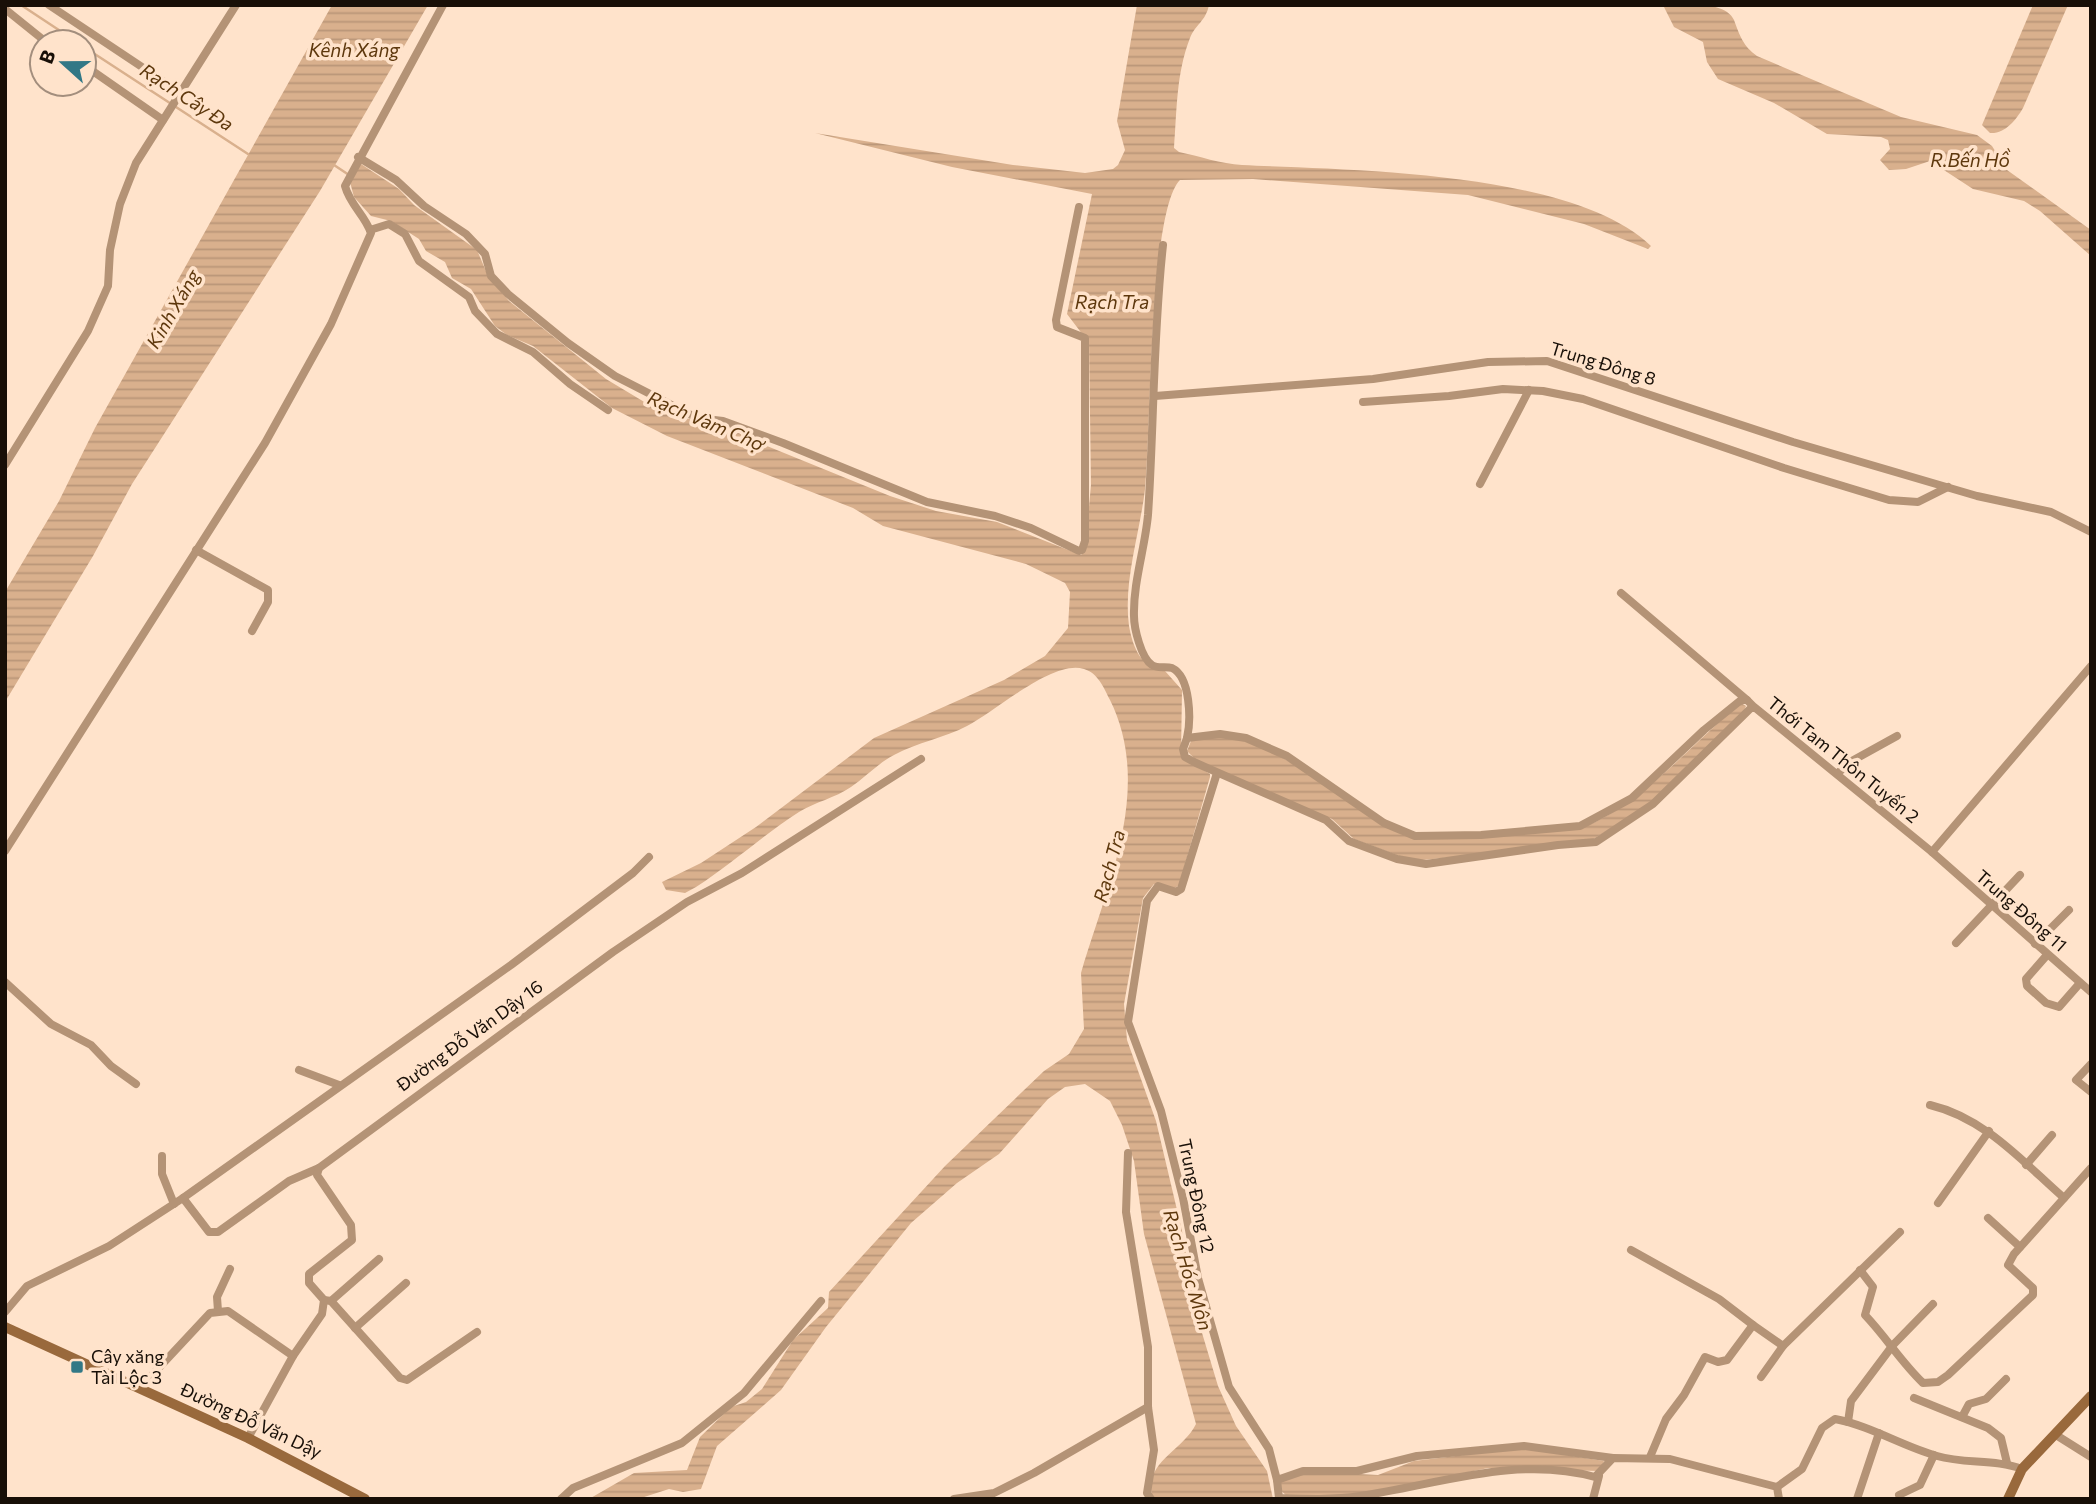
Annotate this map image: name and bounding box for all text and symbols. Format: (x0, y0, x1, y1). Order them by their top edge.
north arrow (28, 28, 98, 98)
water label: Kênh Xáng (308, 38, 400, 61)
text: B (34, 47, 60, 67)
water label: Rạch Cây Đa (136, 58, 238, 135)
water label: R.Bến Hồ (1930, 148, 2010, 171)
water label: Kinh Xáng (141, 265, 205, 352)
water label: Rạch Tra (1075, 290, 1149, 313)
street label: Trung Đông 8 (1548, 337, 1659, 390)
water label: Rạch Vàm Chợ (644, 386, 770, 456)
street label: Thới Tam Thôn Tuyến 2 (1763, 691, 1924, 827)
water label: Rạch Tra (1088, 827, 1129, 905)
street label: Trung Đông 11 (1972, 865, 2072, 956)
street label: Đường Đỗ Văn Dậy 16 (391, 975, 547, 1096)
street label: Trung Đông 12 (1174, 1137, 1220, 1255)
water label: Rạch Hóc Môn (1159, 1206, 1218, 1333)
place label: Cây xăng Tài Lộc 3 (91, 1345, 164, 1388)
marker: Cây xăng Tài Lộc 3 (69, 1359, 85, 1375)
street label: Đường Đỗ Văn Dậy (176, 1377, 326, 1462)

